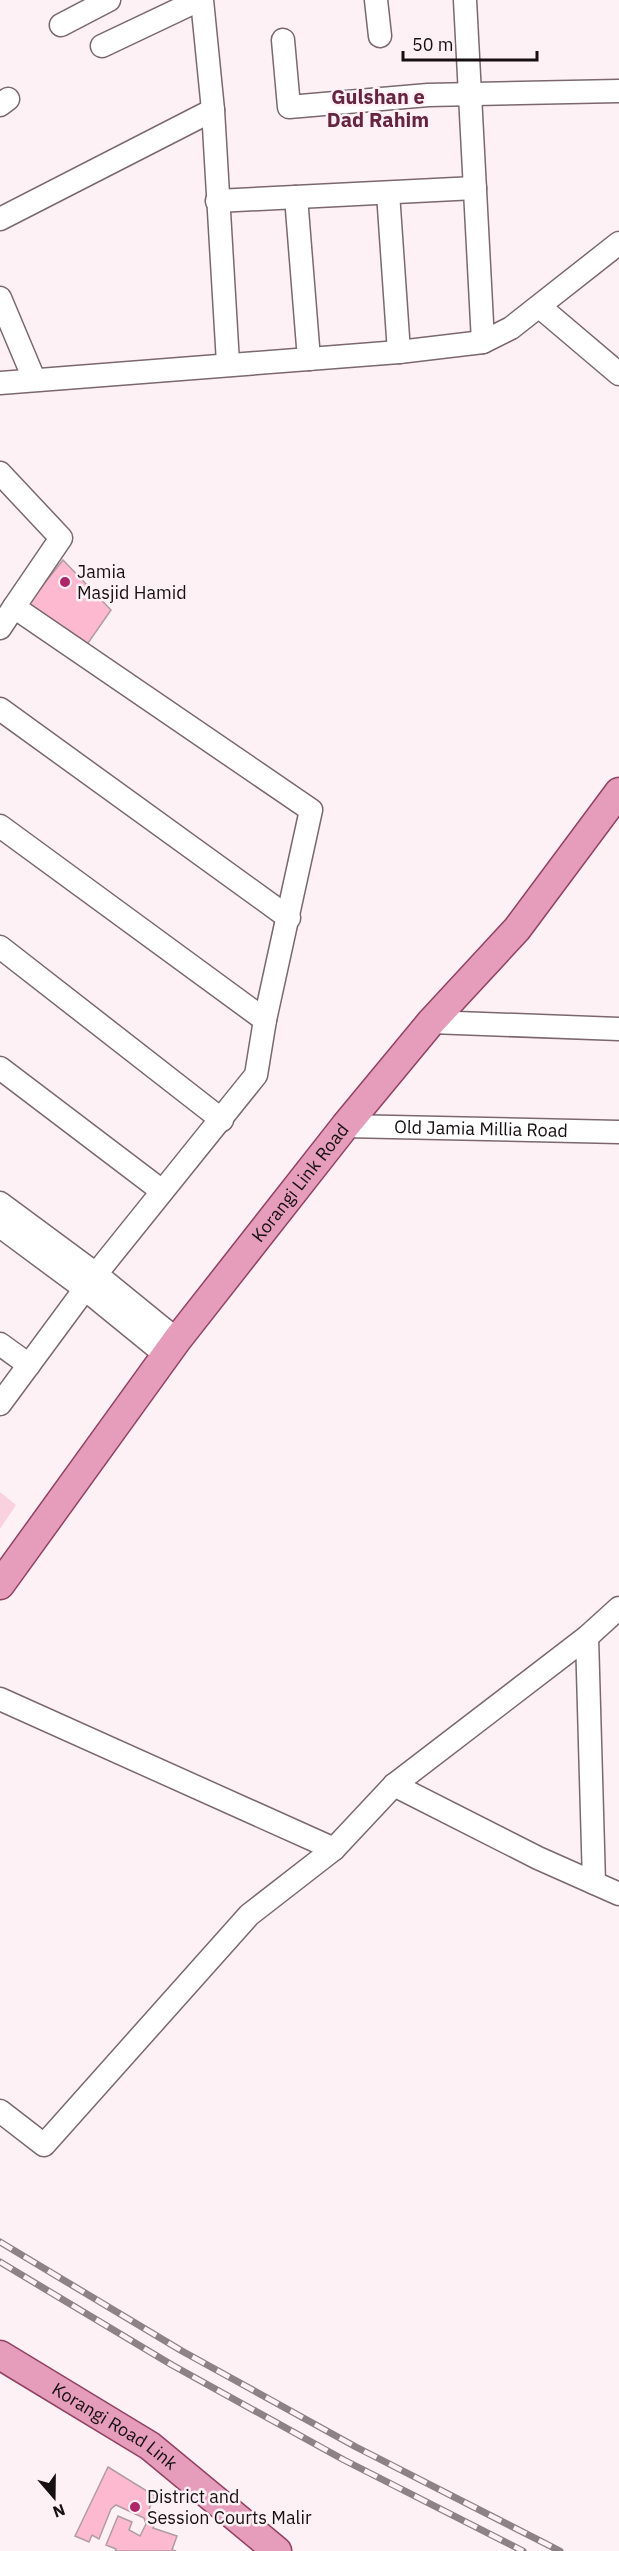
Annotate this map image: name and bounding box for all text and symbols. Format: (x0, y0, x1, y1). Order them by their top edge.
scale bar (403, 24, 536, 62)
text: 50 m (412, 33, 454, 56)
district label: Gulshan e Dad Rahim (327, 83, 429, 133)
place label: Jamia Masjid Hamid (77, 560, 187, 604)
marker: Jamia Masjid Hamid (58, 575, 72, 589)
street label: Old Jamia Millia Road (394, 1115, 568, 1142)
street label: Korangi Link Road (246, 1119, 354, 1247)
street label: Korangi Road Link (48, 2377, 183, 2475)
north arrow (24, 2467, 84, 2527)
place label: District and Session Courts Malir (147, 2485, 312, 2529)
text: N (50, 2500, 68, 2522)
marker: District and Session Courts Malir (128, 2500, 142, 2514)

